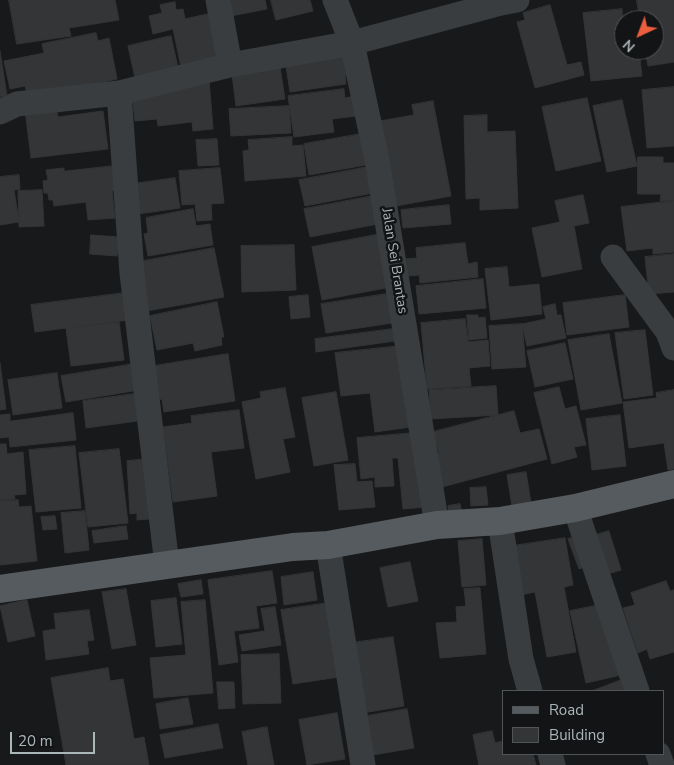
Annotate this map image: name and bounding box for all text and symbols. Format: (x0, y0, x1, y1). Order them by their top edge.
north arrow (614, 10, 664, 60)
text: N (619, 35, 639, 56)
street label: Jalan Sei Brantas (377, 207, 411, 315)
legend (502, 690, 664, 755)
text: Road (549, 700, 584, 720)
scale bar (12, 722, 98, 754)
text: Building (549, 725, 605, 745)
text: 20 m (18, 731, 53, 751)

